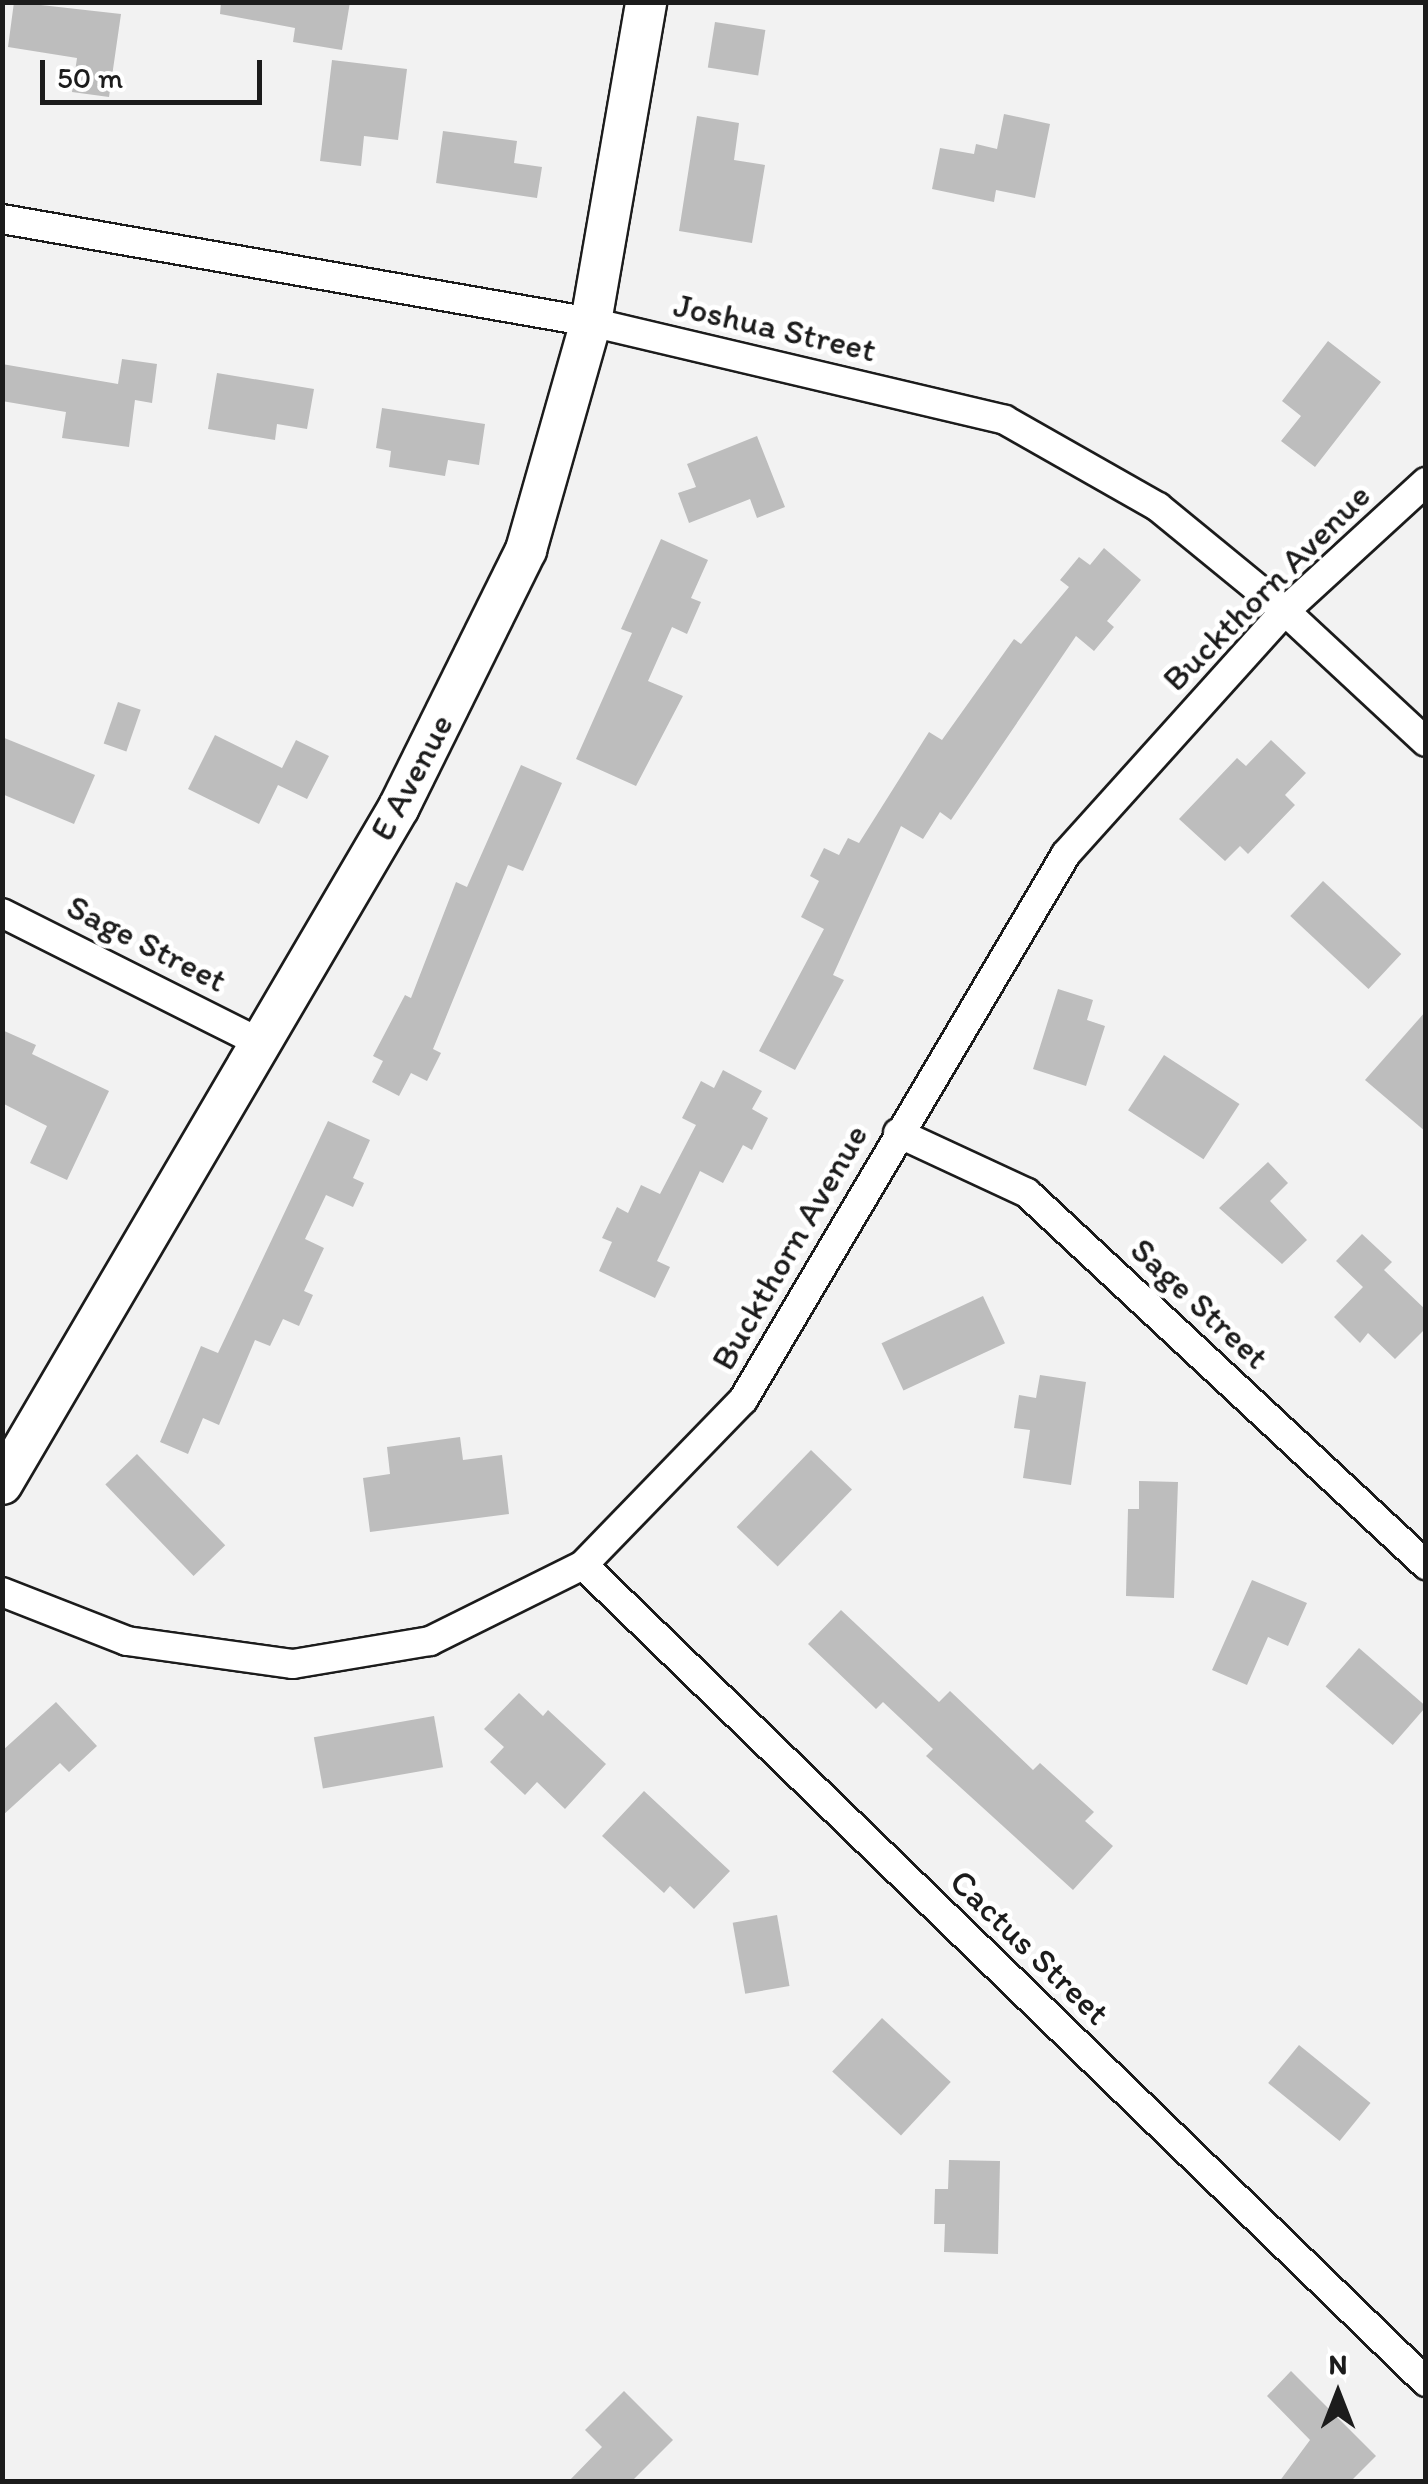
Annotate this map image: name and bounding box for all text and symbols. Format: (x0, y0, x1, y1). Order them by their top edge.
scale bar (45, 40, 268, 102)
text: 50 m (57, 59, 123, 96)
street label: Joshua Street (670, 283, 880, 371)
street label: Buckthorn Avenue (1153, 474, 1379, 700)
street label: E Avenue (360, 707, 462, 847)
street label: Sage Street (60, 885, 234, 1001)
street label: Buckthorn Avenue (702, 1117, 876, 1377)
street label: Sage Street (1122, 1229, 1278, 1377)
street label: Cactus Street (942, 1861, 1118, 2033)
north arrow (1288, 2344, 1388, 2444)
text: N (1329, 2347, 1347, 2381)

